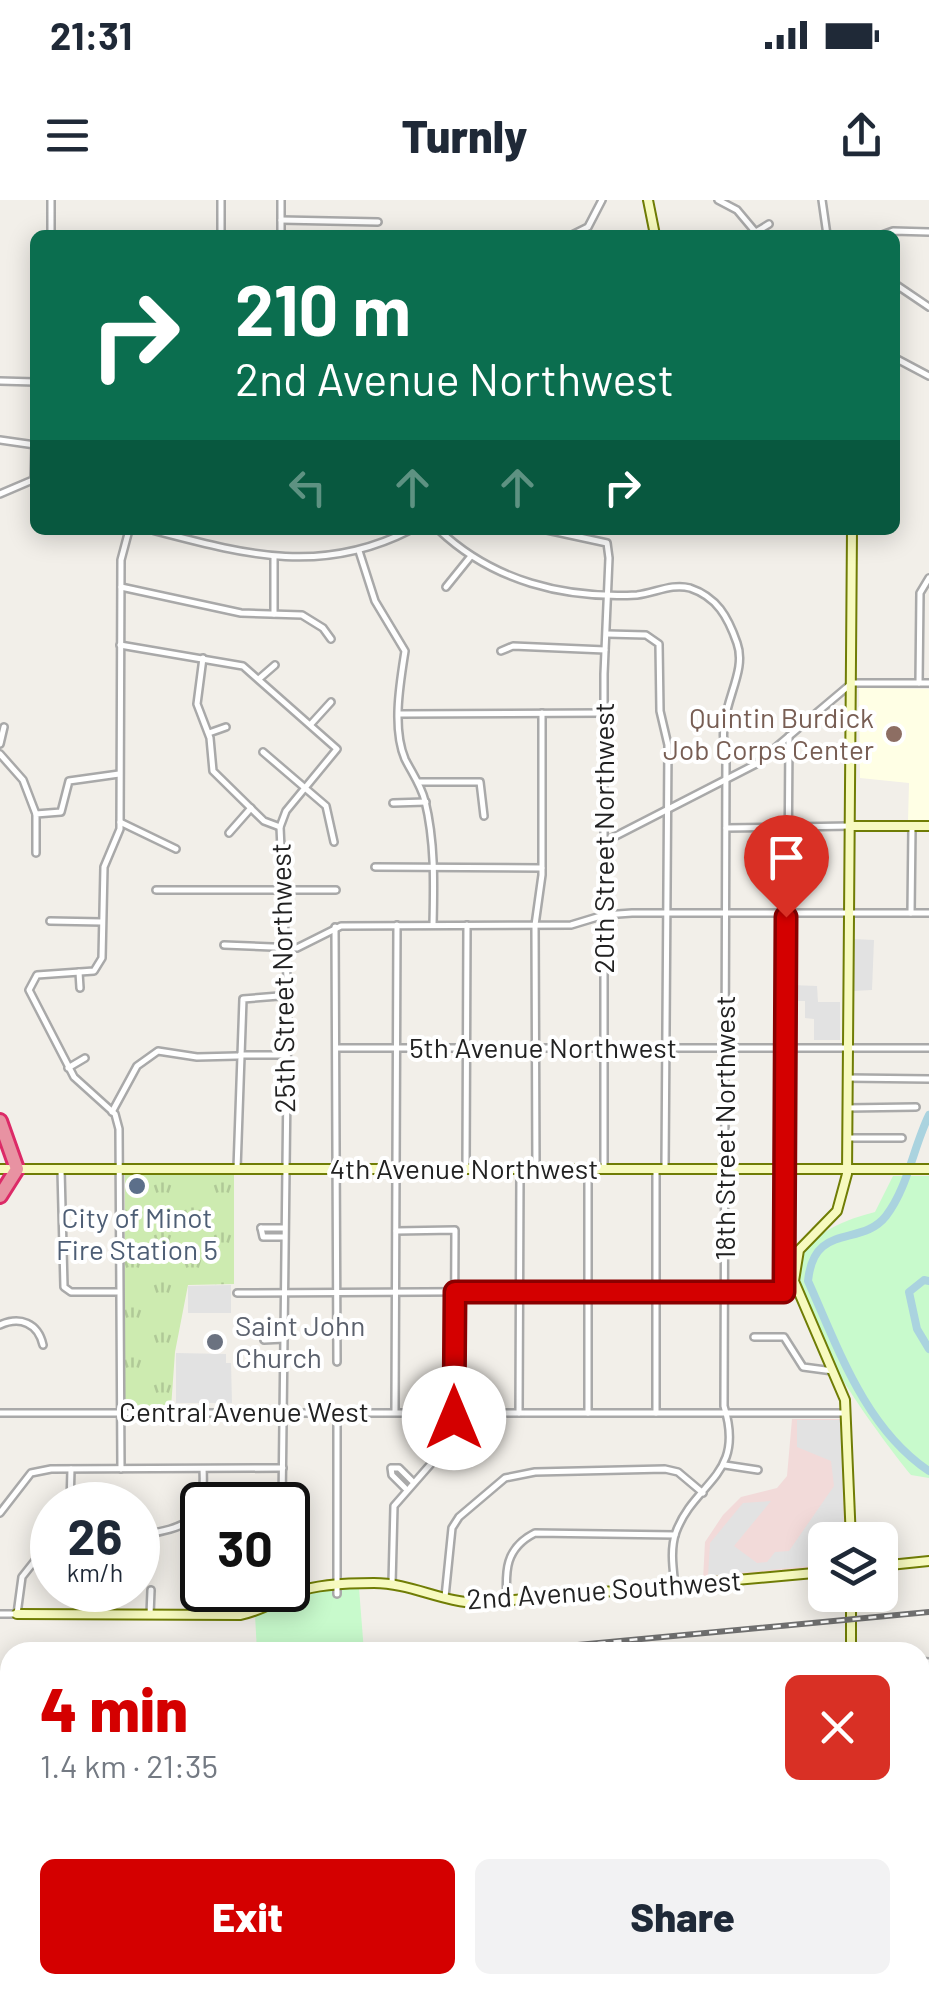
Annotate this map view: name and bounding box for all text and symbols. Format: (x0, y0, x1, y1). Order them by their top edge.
text: 21:31 (50, 12, 132, 58)
icon: menu (40, 108, 95, 163)
text: Turnly (402, 108, 527, 162)
icon: share (834, 108, 889, 163)
text: 210 m (235, 266, 411, 350)
icon: right (70, 270, 200, 400)
text: 2nd Avenue Northwest (235, 351, 674, 405)
icon: left (280, 460, 335, 515)
icon: ahead (385, 460, 440, 515)
icon: ahead (490, 460, 545, 515)
icon: right (595, 460, 650, 515)
place label: Quintin Burdick Job Corps Center (663, 700, 874, 766)
street label: 20th Street Northwest (586, 702, 620, 974)
marker: Quintin Burdick Job Corps Center (883, 723, 905, 745)
pin (744, 815, 829, 918)
icon: arrive (759, 830, 814, 885)
street label: 25th Street Northwest (263, 843, 301, 1113)
street label: 18th Street Northwest (707, 995, 741, 1261)
street label: 5th Avenue Northwest (409, 1030, 677, 1064)
street label: 4th Avenue Northwest (330, 1151, 598, 1185)
marker: City of Minot Fire Station 5 (126, 1175, 148, 1197)
place label: City of Minot Fire Station 5 (56, 1200, 218, 1266)
place label: Saint John Church (235, 1308, 365, 1374)
marker: Saint John Church (204, 1331, 226, 1353)
position arrow (402, 1366, 506, 1470)
street label: Central Avenue West (119, 1394, 369, 1428)
speed limit sign: 30 (180, 1482, 310, 1612)
text: 26 (68, 1505, 122, 1565)
map controls (808, 1522, 898, 1612)
button: layers (808, 1522, 898, 1612)
text: km/h (67, 1557, 123, 1587)
street label: 2nd Avenue Southwest (466, 1562, 742, 1616)
text: 4 min (40, 1672, 188, 1744)
button: close (785, 1675, 890, 1780)
text: 1.4 km · 21:35 (40, 1746, 218, 1784)
button: Exit (40, 1859, 455, 1974)
button: Share (475, 1859, 890, 1974)

